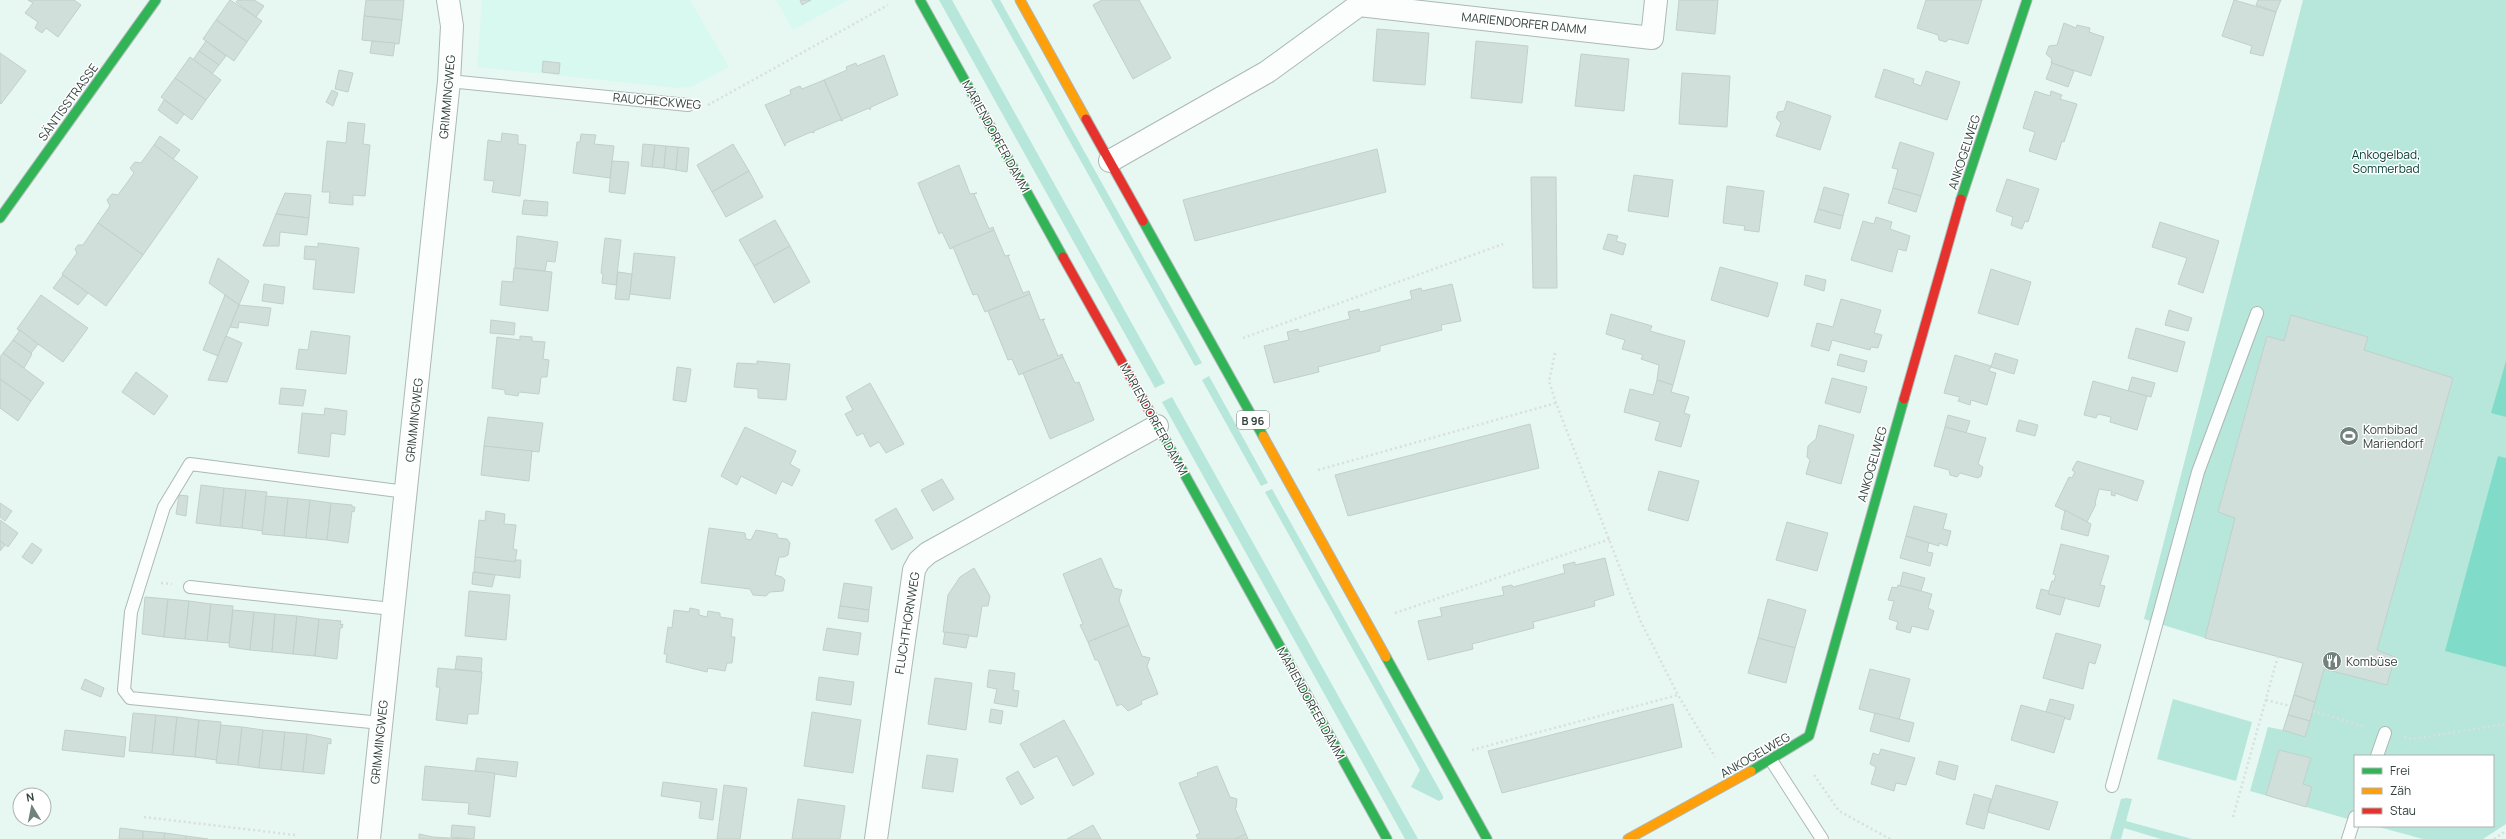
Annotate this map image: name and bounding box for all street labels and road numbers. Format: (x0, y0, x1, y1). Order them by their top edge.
street label: MARIENDORFER DAMM (1461, 8, 1587, 38)
street label: GRIMMINGWEG (435, 54, 459, 140)
street label: SÄNTISSTRASSE (34, 60, 102, 144)
street label: MARIENDORFER DAMM (958, 77, 1034, 195)
street label: RAUCHECKWEG (612, 89, 702, 113)
street label: ANKOGELWEG (1944, 112, 1984, 192)
street label: MARIENDORFER DAMM (1116, 360, 1192, 478)
street label: GRIMMINGWEG (401, 377, 427, 463)
road number: B 96 (1237, 411, 1269, 429)
street label: ANKOGELWEG (1853, 424, 1891, 504)
street label: FLUCHTHORNWEG (891, 570, 924, 675)
street label: MARIENDORFER DAMM (1273, 644, 1349, 762)
street label: GRIMMINGWEG (366, 699, 392, 785)
street label: ANKOGELWEG (1717, 728, 1793, 782)

